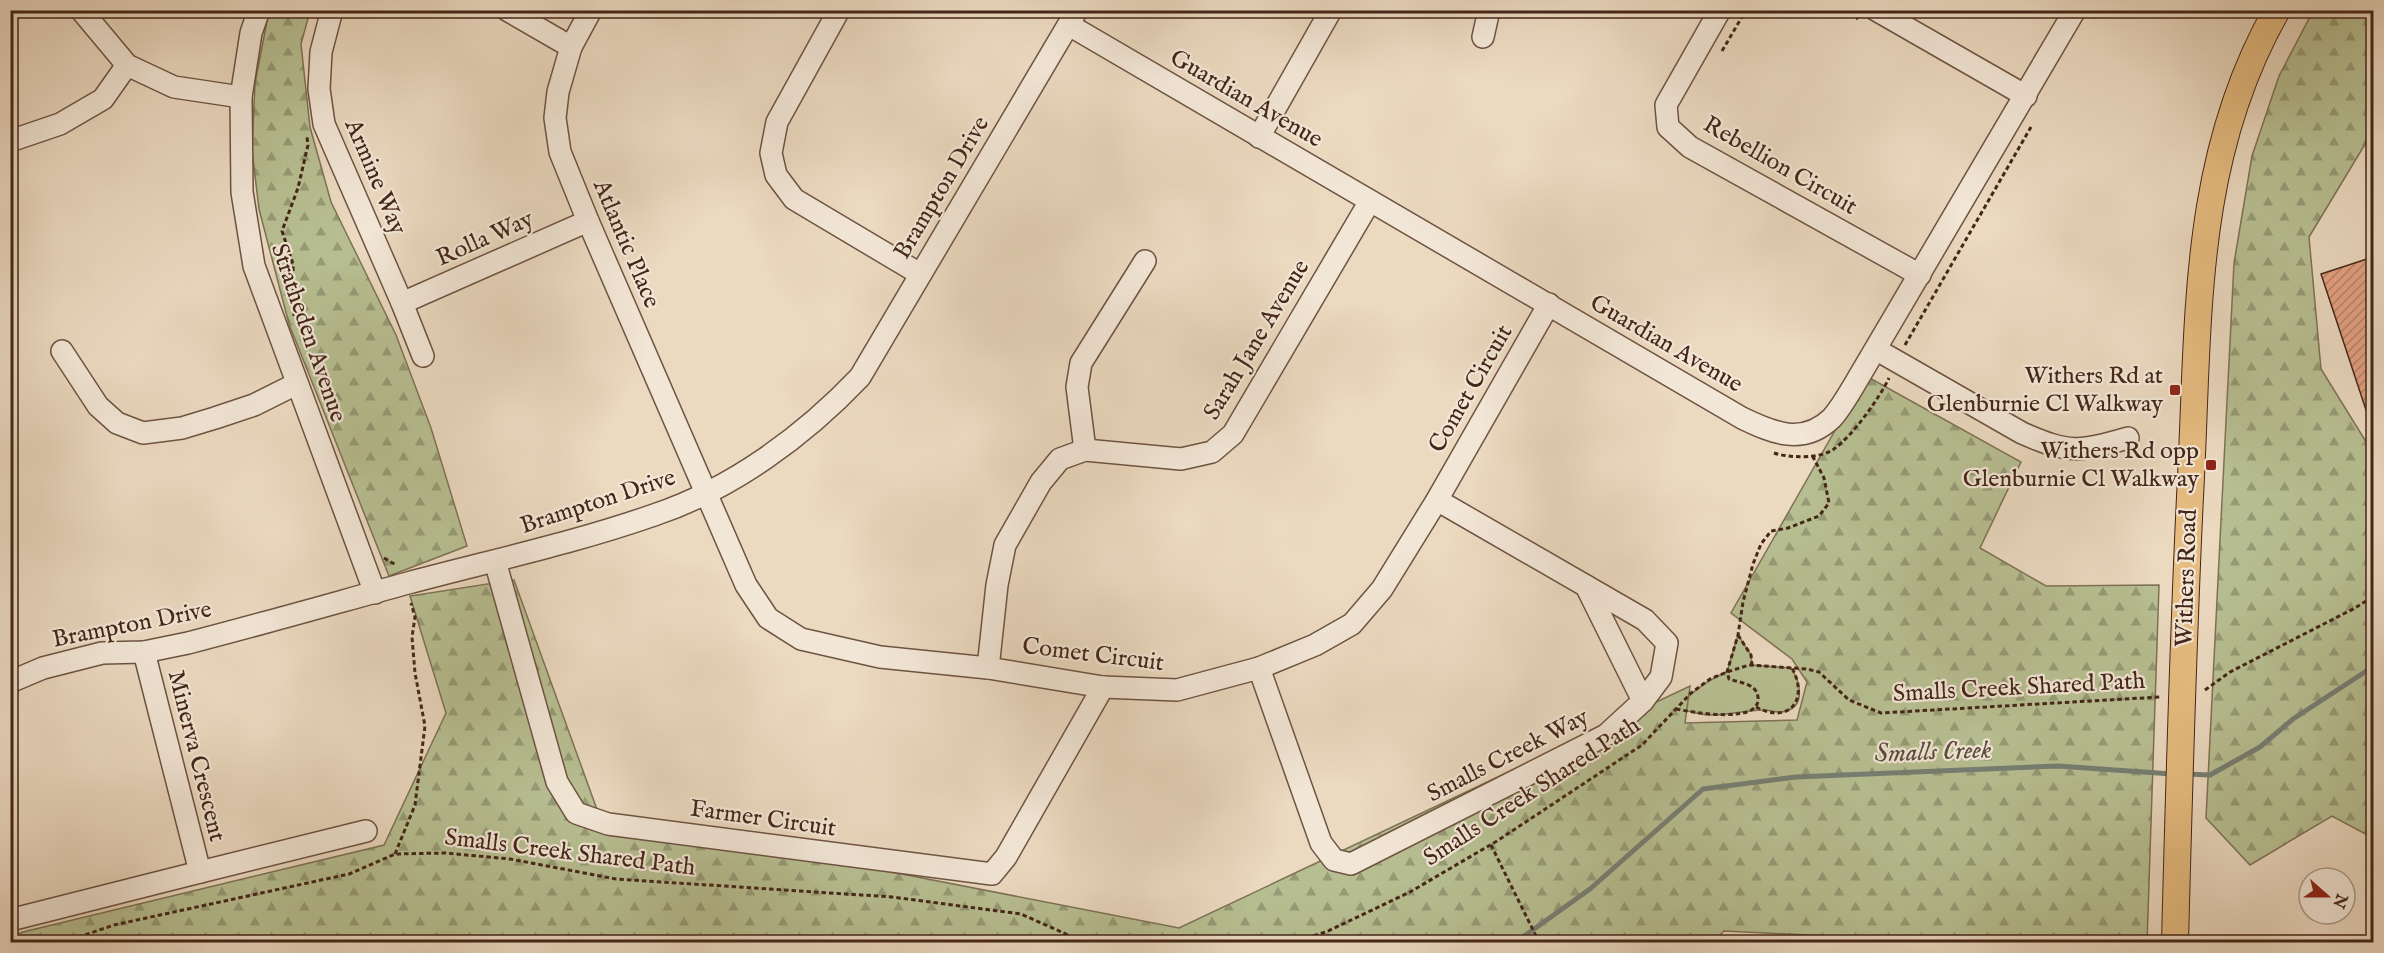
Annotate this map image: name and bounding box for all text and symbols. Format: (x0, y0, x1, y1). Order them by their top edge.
street label: Guardian Avenue (1164, 43, 1328, 155)
street label: Rebellion Circuit (1697, 109, 1863, 223)
street label: Brampton Drive (887, 111, 997, 265)
street label: Armine Way (336, 114, 413, 240)
street label: Atlantic Place (585, 174, 667, 313)
street label: Rolla Way (432, 204, 539, 274)
street label: Stratheden Avenue (263, 240, 353, 426)
street label: Sarah Jane Avenue (1197, 254, 1317, 426)
street label: Guardian Avenue (1584, 288, 1748, 400)
street label: Comet Circuit (1422, 319, 1520, 459)
place label: Withers Rd at Glenburnie Cl Walkway (1927, 361, 2163, 420)
marker: Withers Rd at Glenburnie Cl Walkway (2168, 383, 2182, 397)
place label: Withers Rd opp Glenburnie Cl Walkway (1963, 436, 2199, 495)
marker: Withers Rd opp Glenburnie Cl Walkway (2204, 458, 2218, 472)
street label: Brampton Drive (516, 462, 680, 542)
street label: Withers Road (2169, 508, 2205, 647)
street label: Brampton Drive (50, 594, 214, 656)
street label: Comet Circuit (1020, 631, 1166, 679)
street label: Smalls Creek Shared Path (1892, 666, 2146, 710)
street label: Minerva Crescent (160, 667, 232, 845)
street label: Smalls Creek Way (1422, 702, 1594, 810)
street label: Smalls Creek Shared Path (1418, 710, 1646, 874)
water label: Smalls Creek (1874, 733, 1993, 771)
street label: Farmer Circuit (688, 793, 838, 845)
street label: Smalls Creek Shared Path (443, 822, 697, 884)
north arrow (2297, 866, 2357, 926)
text: N (2327, 890, 2351, 911)

